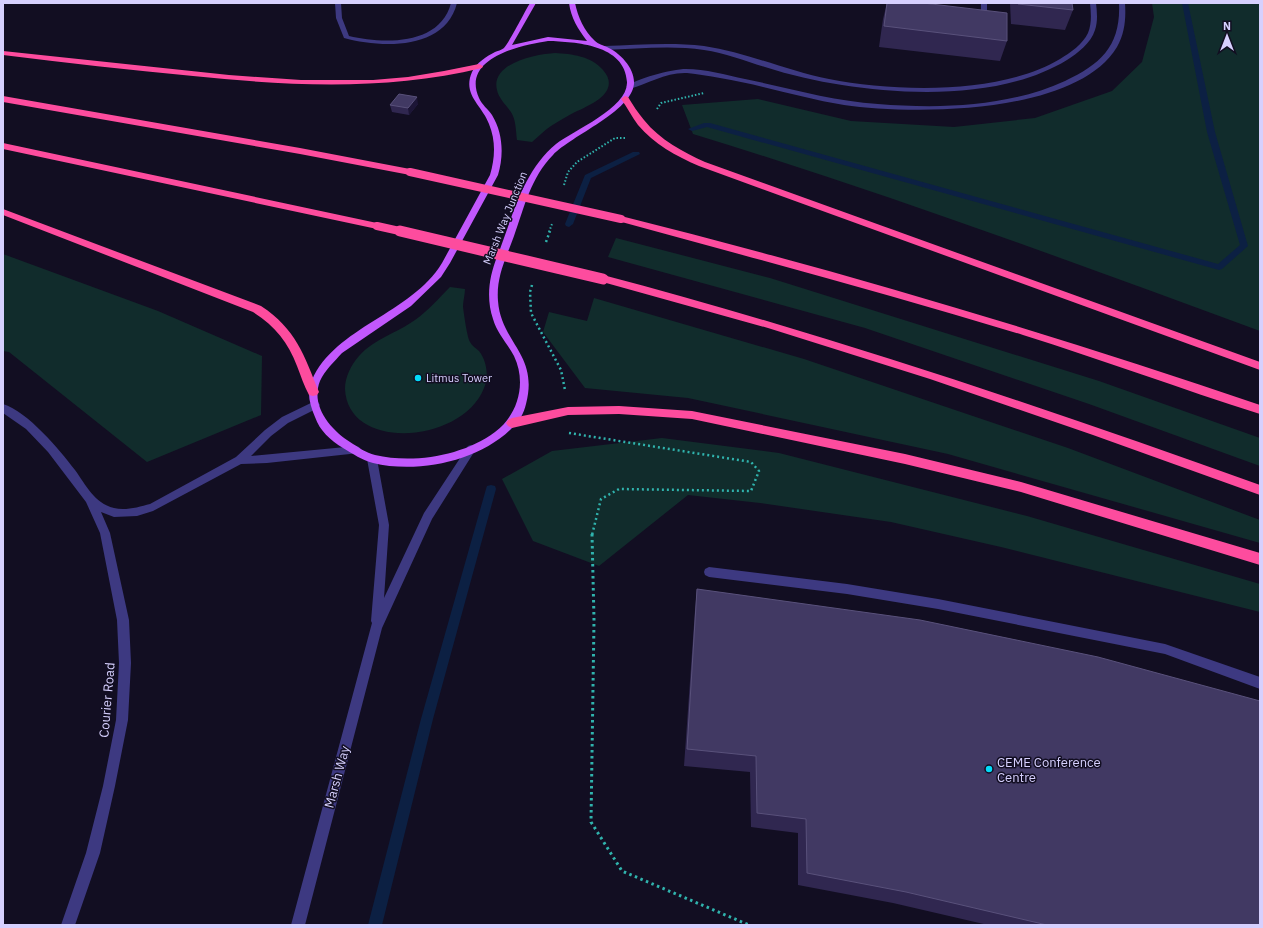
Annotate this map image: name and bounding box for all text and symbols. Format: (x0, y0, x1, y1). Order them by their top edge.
north arrow (1207, 16, 1247, 56)
text: N (1223, 19, 1231, 33)
street label: Marsh Way Junction (480, 169, 530, 267)
place label: Litmus Tower (426, 371, 492, 385)
marker: Litmus Tower (413, 373, 423, 383)
street label: Courier Road (95, 662, 119, 738)
street label: Marsh Way (321, 743, 354, 810)
place label: CEME Conference Centre (997, 754, 1101, 786)
marker: CEME Conference Centre (984, 764, 994, 774)

